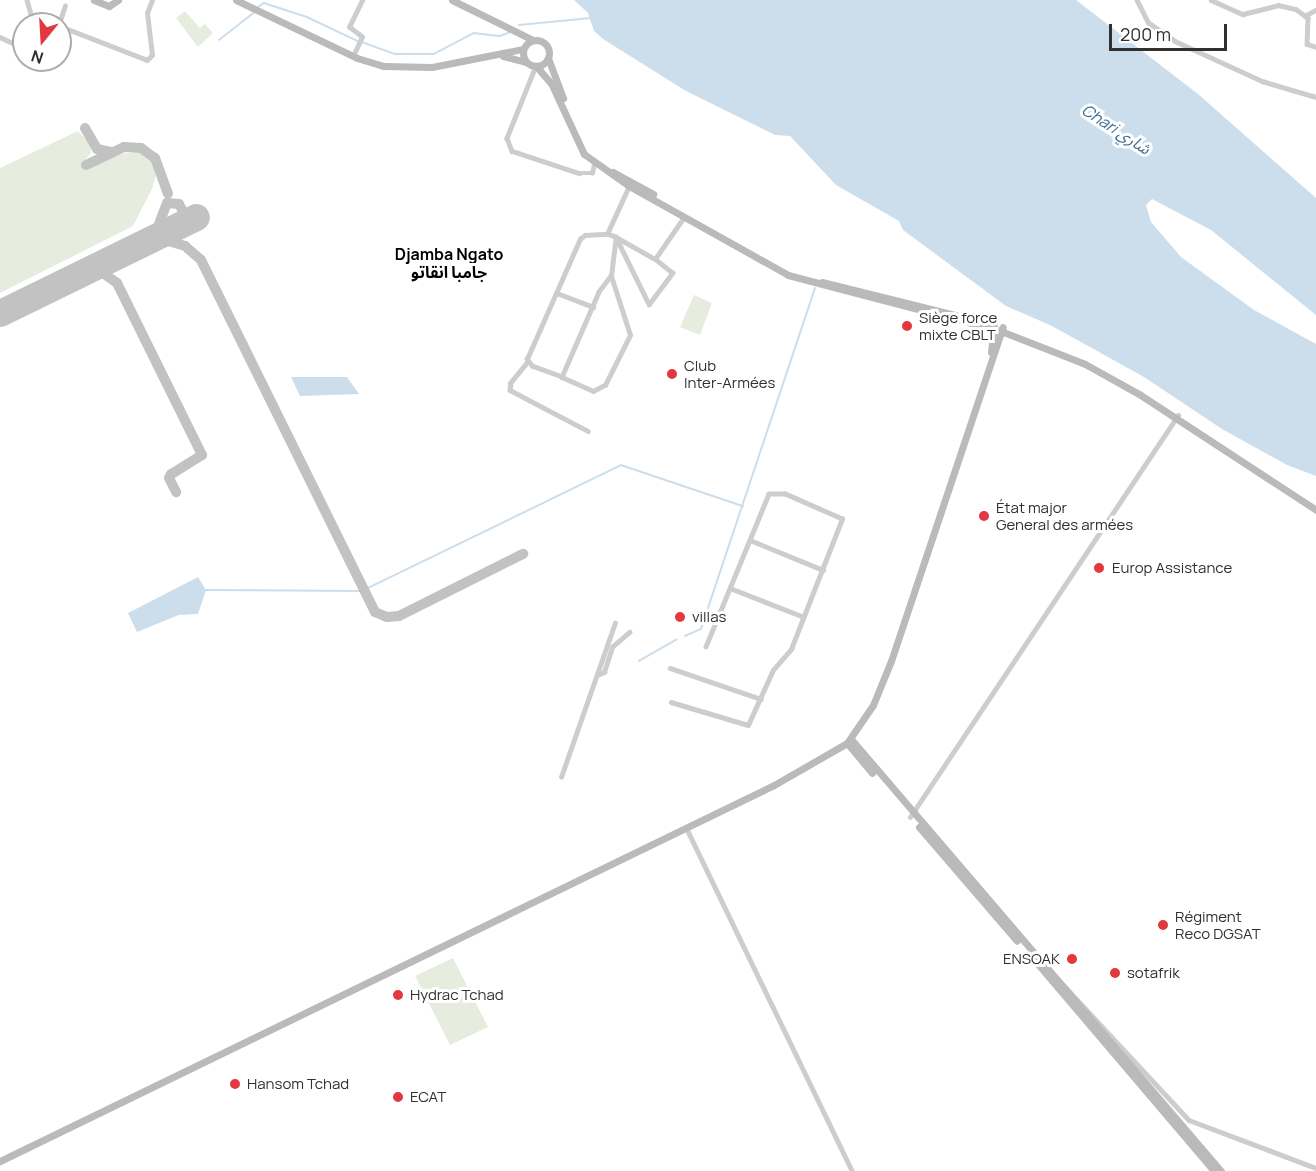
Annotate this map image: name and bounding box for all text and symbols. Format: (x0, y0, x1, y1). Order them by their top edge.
north arrow (12, 12, 72, 72)
scale bar (1112, 12, 1230, 50)
text: 200 m (1120, 22, 1171, 46)
text: N (28, 45, 46, 69)
water label: Chari شاري (1078, 100, 1154, 158)
district label: Djamba Ngato جامبا انقاتو (395, 244, 503, 282)
place label: Siège force mixte CBLT (919, 308, 997, 343)
marker: Siège force mixte CBLT (900, 319, 914, 333)
place label: Club Inter-Armées (684, 356, 775, 391)
marker: Club Inter-Armées (665, 367, 679, 381)
place label: État major General des armées (996, 498, 1133, 533)
marker: État major General des armées (977, 509, 991, 523)
marker: Europ Assistance (1090, 559, 1108, 577)
place label: Europ Assistance (1112, 559, 1232, 577)
place label: villas (692, 608, 726, 626)
marker: villas (673, 610, 687, 624)
place label: Régiment Reco DGSAT (1175, 907, 1261, 942)
marker: Régiment Reco DGSAT (1156, 918, 1170, 932)
place label: ENSOAK (1003, 950, 1060, 968)
marker: ENSOAK (1065, 952, 1079, 966)
place label: sotafrik (1127, 964, 1180, 982)
marker: sotafrik (1108, 966, 1122, 980)
place label: Hydrac Tchad (410, 986, 504, 1004)
marker: Hydrac Tchad (391, 988, 405, 1002)
place label: Hansom Tchad (247, 1075, 349, 1093)
marker: Hansom Tchad (228, 1077, 242, 1091)
place label: ECAT (410, 1088, 446, 1106)
marker: ECAT (391, 1090, 405, 1104)

